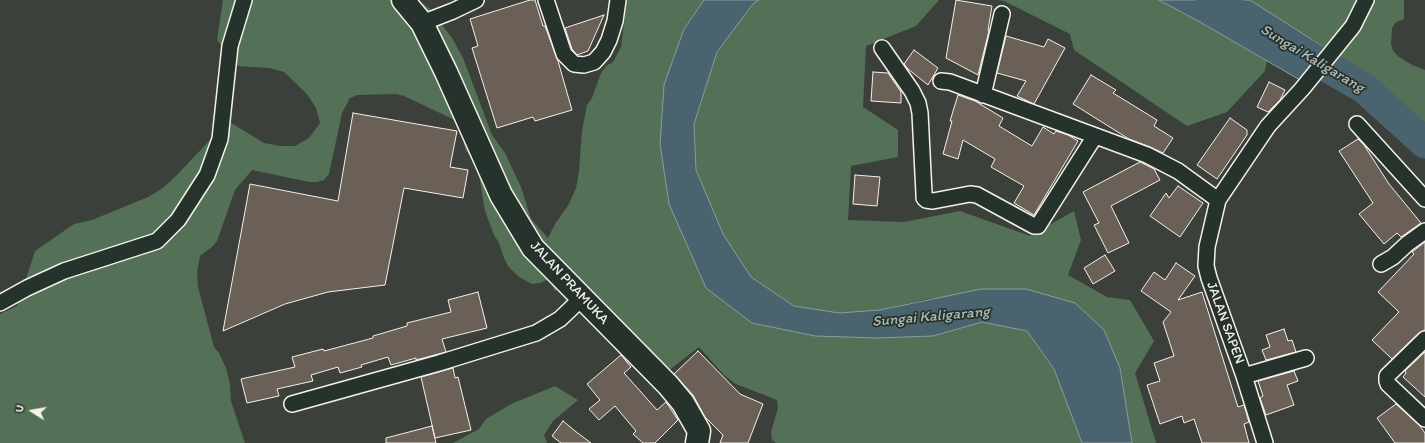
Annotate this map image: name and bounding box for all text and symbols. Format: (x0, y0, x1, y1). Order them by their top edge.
water label: Sungai Kaligarang (1257, 21, 1367, 97)
street label: JALAN PRAMUKA (526, 238, 612, 328)
street label: JALAN SAPEN (1202, 280, 1248, 366)
water label: Sungai Kaligarang (871, 303, 991, 331)
north arrow (12, 391, 52, 431)
text: U (13, 404, 27, 413)

